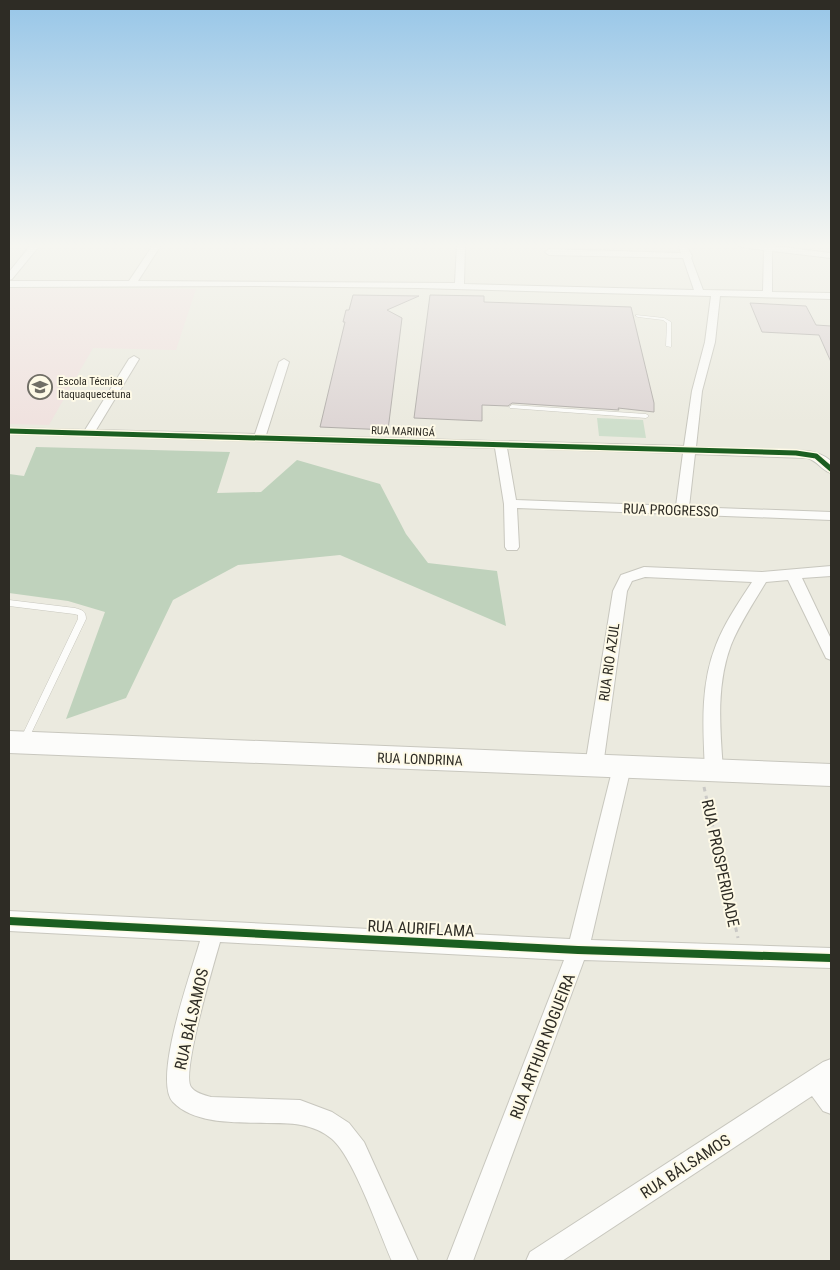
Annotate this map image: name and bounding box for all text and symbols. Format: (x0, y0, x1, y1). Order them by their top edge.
school or university icon: Escola Técnica Itaquaquecetuna (27, 374, 53, 400)
place label: Escola Técnica Itaquaquecetuna (58, 375, 131, 401)
street label: RUA MARINGÁ (371, 424, 436, 439)
street label: RUA PROGRESSO (623, 500, 719, 520)
street label: RUA RIO AZUL (596, 621, 622, 702)
street label: RUA LONDRINA (377, 750, 463, 768)
street label: RUA PROSPERIDADE (698, 798, 743, 929)
street label: RUA AURIFLAMA (367, 916, 475, 941)
street label: RUA BÁLSAMOS (171, 967, 212, 1072)
street label: RUA ARTHUR NOGUEIRA (506, 971, 579, 1122)
street label: RUA BÁLSAMOS (637, 1130, 734, 1203)

